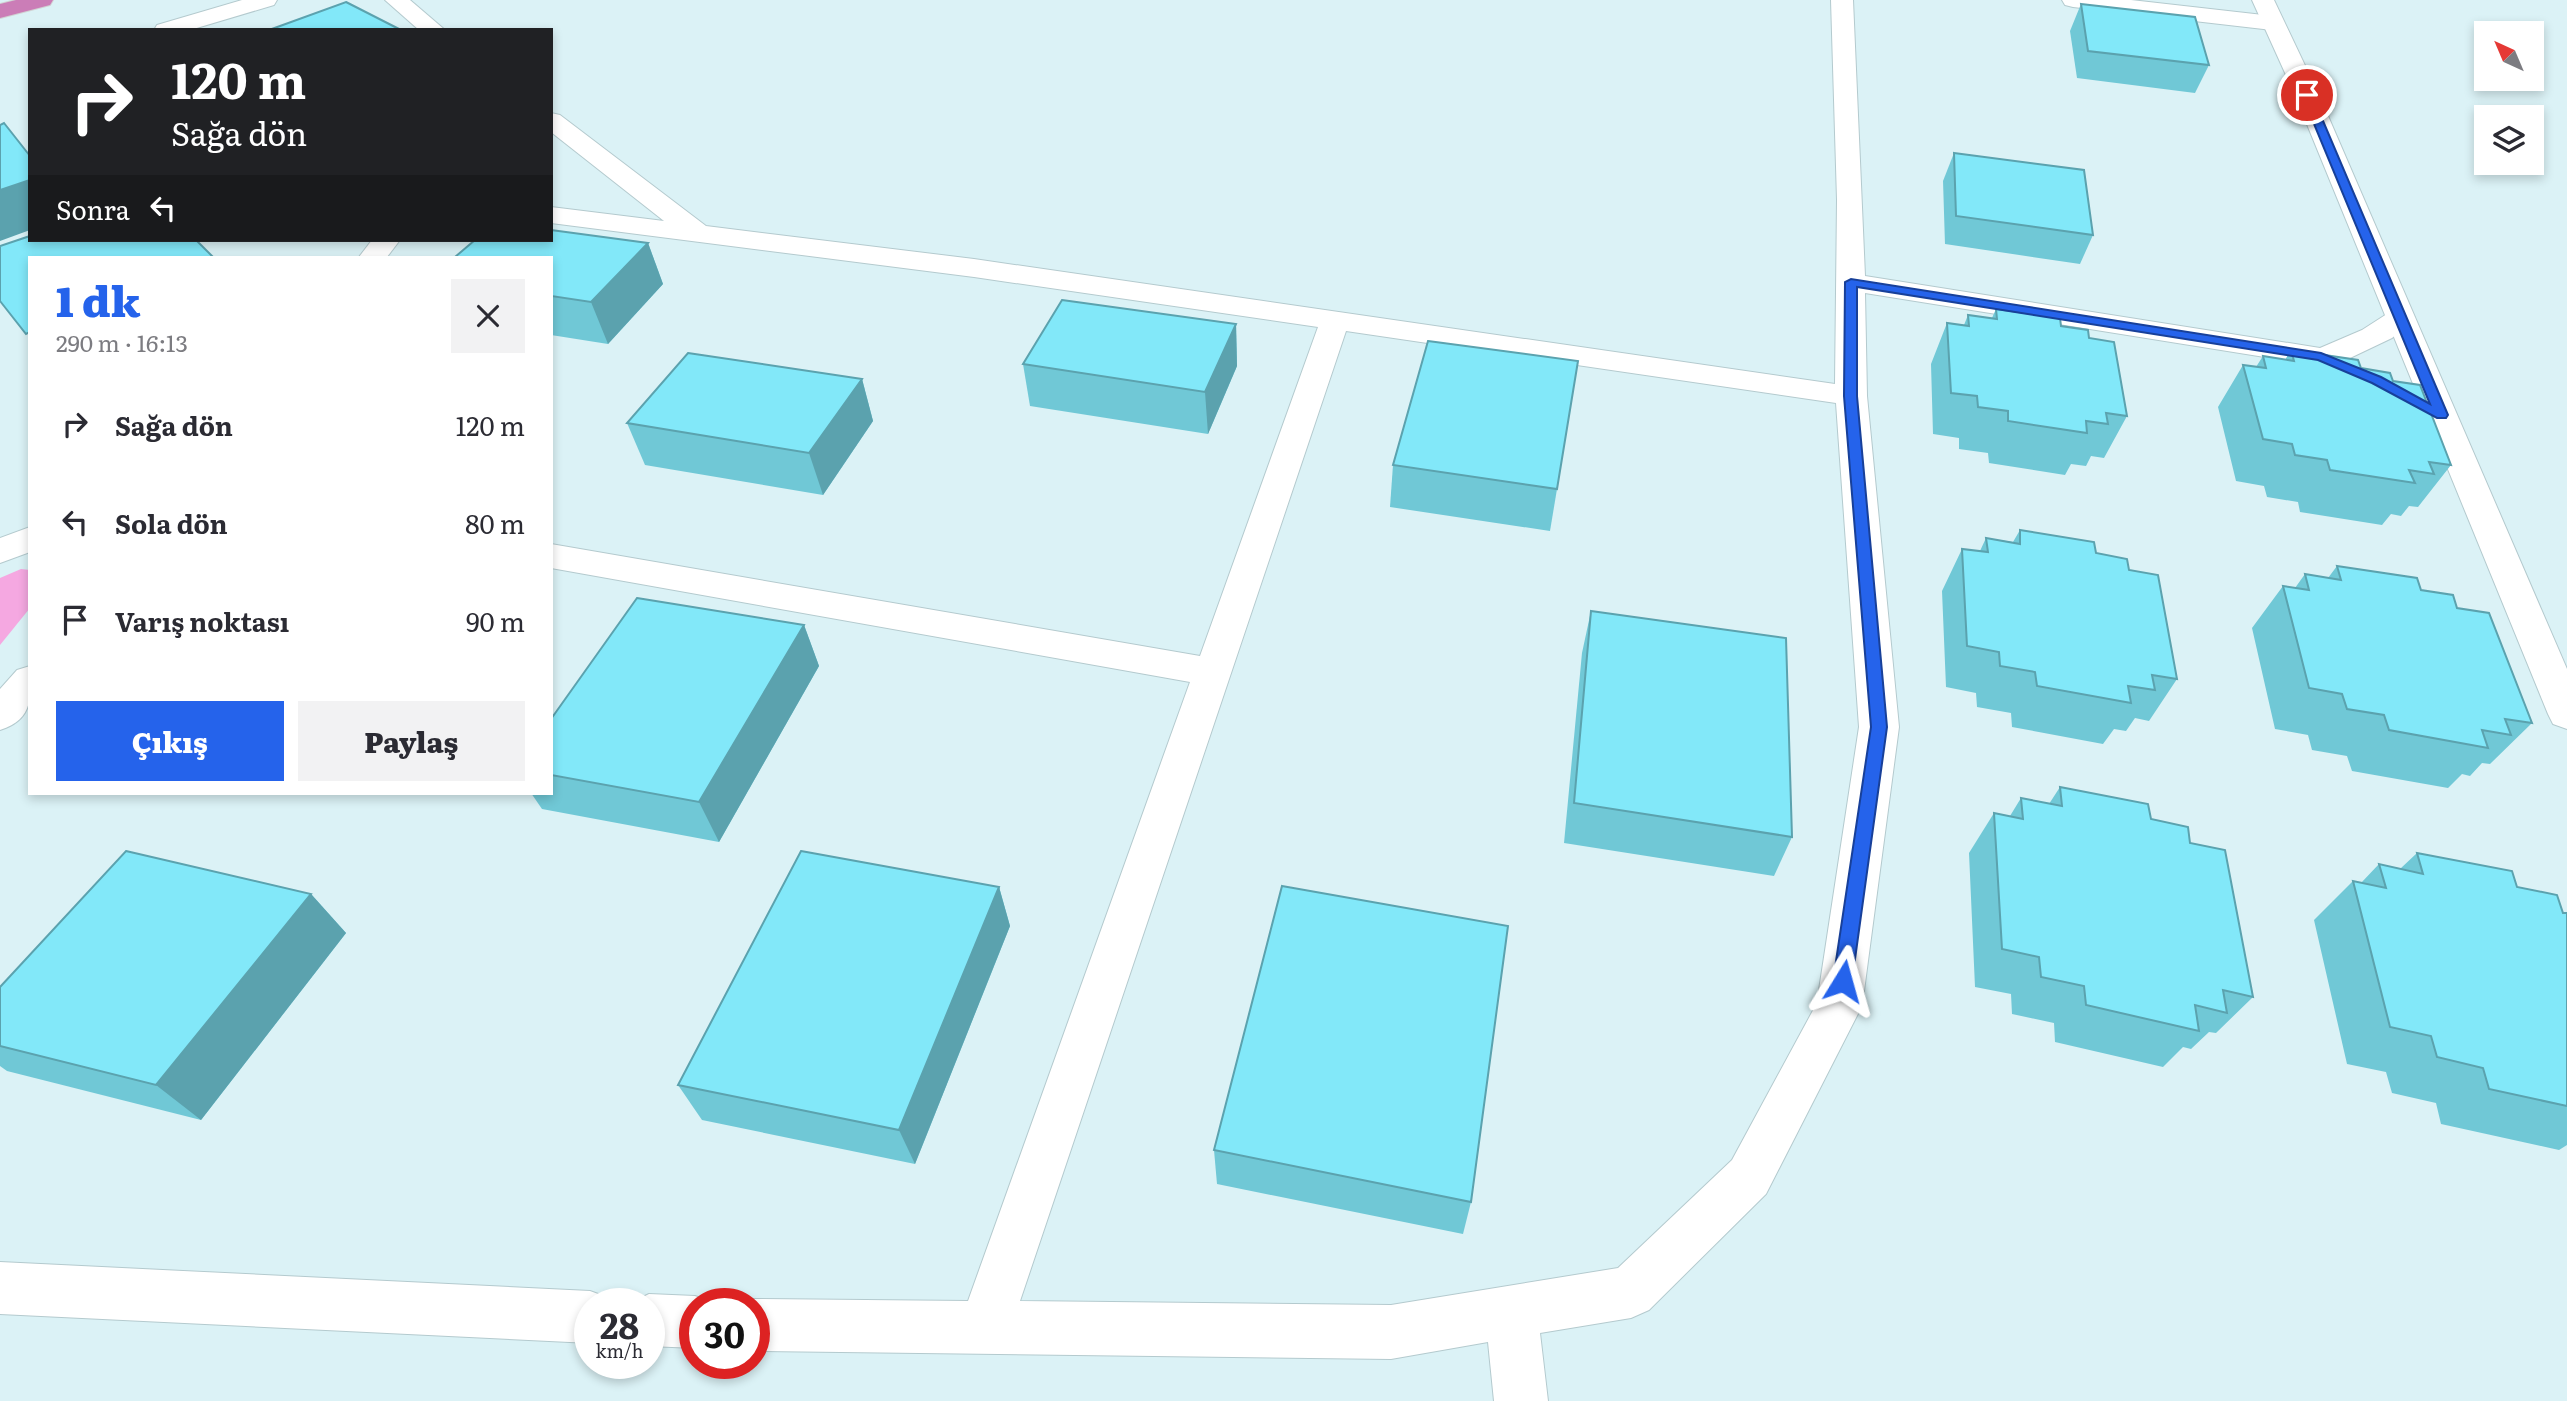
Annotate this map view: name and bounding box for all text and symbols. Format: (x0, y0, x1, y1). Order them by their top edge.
north arrow (2474, 21, 2544, 91)
map controls (2474, 21, 2544, 175)
text: 120 m (171, 41, 306, 114)
icon: right (56, 56, 147, 147)
pin (2277, 65, 2337, 125)
icon: arrive (2288, 76, 2326, 114)
button: layers (2474, 105, 2544, 175)
text: Sağa dön (171, 108, 307, 156)
text: Sonra (56, 189, 130, 228)
icon: left (144, 189, 182, 227)
text: 1 dk (56, 268, 141, 330)
button: close (451, 279, 525, 353)
text: 290 m · 16:13 (56, 325, 188, 359)
icon: right (56, 405, 94, 443)
text: Sağa dön (115, 405, 233, 444)
text: 120 m (456, 405, 525, 444)
icon: left (56, 503, 94, 541)
text: Sola dön (115, 503, 228, 542)
text: 80 m (465, 503, 525, 542)
icon: arrive (56, 601, 94, 639)
text: Varış noktası (115, 601, 289, 640)
text: 90 m (466, 601, 525, 640)
button: Çıkış (56, 701, 284, 781)
button: Paylaş (298, 701, 525, 781)
position arrow (1806, 944, 1880, 1018)
speed limit sign: 30 (679, 1288, 770, 1379)
text: 28 (600, 1298, 639, 1350)
text: km/h (596, 1337, 643, 1364)

